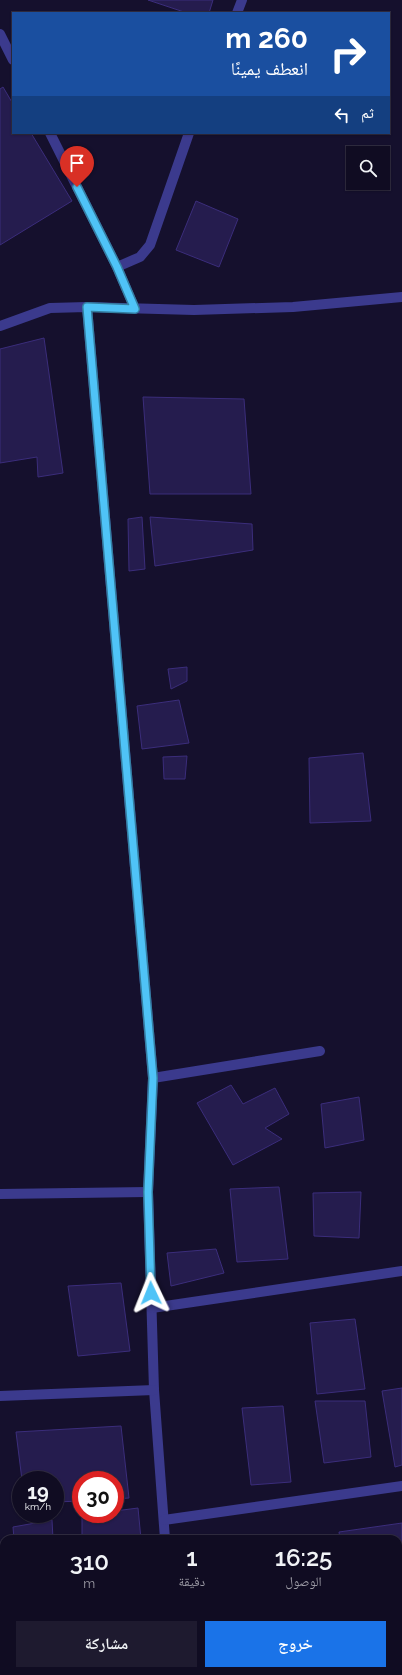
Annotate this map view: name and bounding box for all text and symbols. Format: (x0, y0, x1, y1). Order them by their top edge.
text: 260 m (225, 22, 308, 55)
icon: right (322, 28, 374, 80)
text: انعطف يمينًا (231, 58, 308, 79)
icon: left (331, 104, 353, 126)
text: ثم (361, 104, 374, 122)
pin (60, 146, 94, 187)
map controls (346, 146, 390, 190)
button: search (346, 146, 390, 190)
icon: arrive (66, 152, 88, 174)
position arrow (130, 1272, 172, 1314)
speed limit sign: 30 (72, 1471, 124, 1523)
text: 19 (27, 1480, 49, 1504)
text: km/h (25, 1501, 51, 1512)
text: 1 (186, 1543, 197, 1572)
text: 16:25 (275, 1543, 332, 1572)
text: 310 (70, 1547, 109, 1576)
text: دقيقة (179, 1574, 205, 1589)
text: الوصول (286, 1574, 322, 1589)
text: m (83, 1576, 95, 1591)
button: مشاركة (16, 1621, 197, 1667)
button: خروج (205, 1621, 386, 1667)

